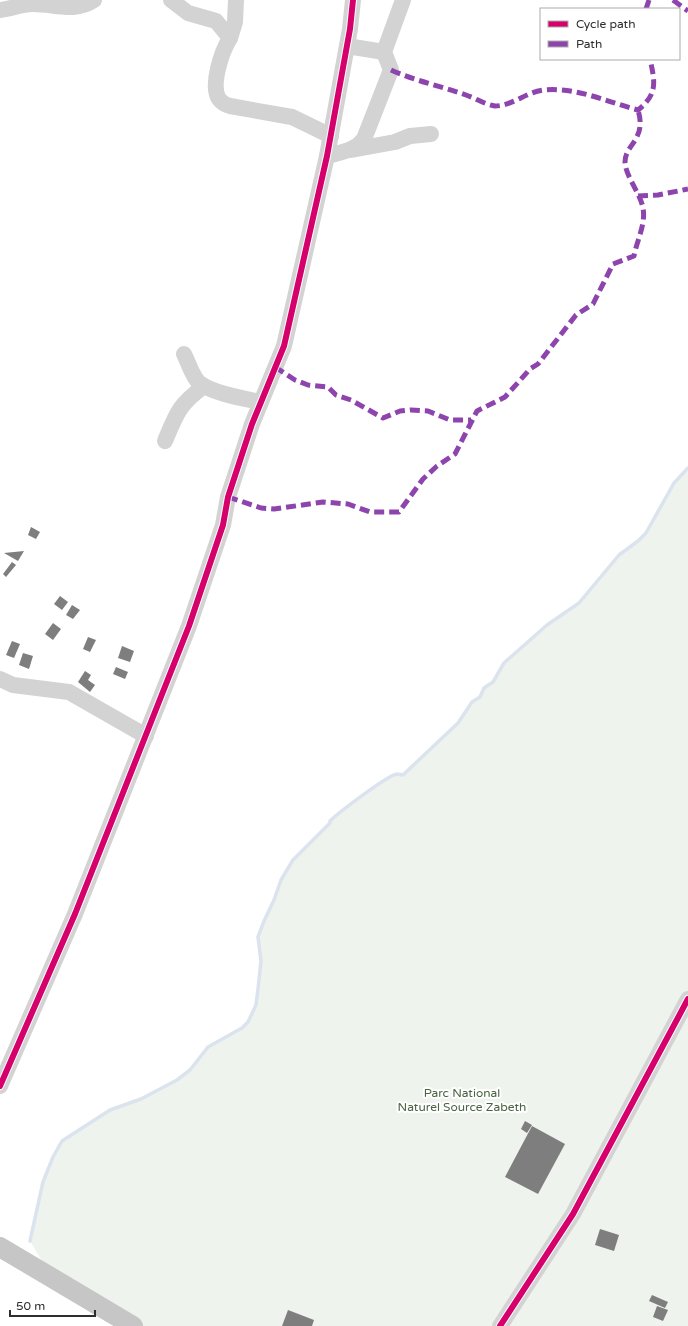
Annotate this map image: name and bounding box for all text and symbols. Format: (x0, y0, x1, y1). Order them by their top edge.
legend (540, 8, 680, 60)
text: Cycle path (576, 17, 635, 31)
text: Path (576, 37, 602, 51)
park label: Parc National Naturel Source Zabeth (398, 1086, 526, 1114)
scale bar (10, 1292, 95, 1318)
text: 50 m (16, 1299, 45, 1313)

